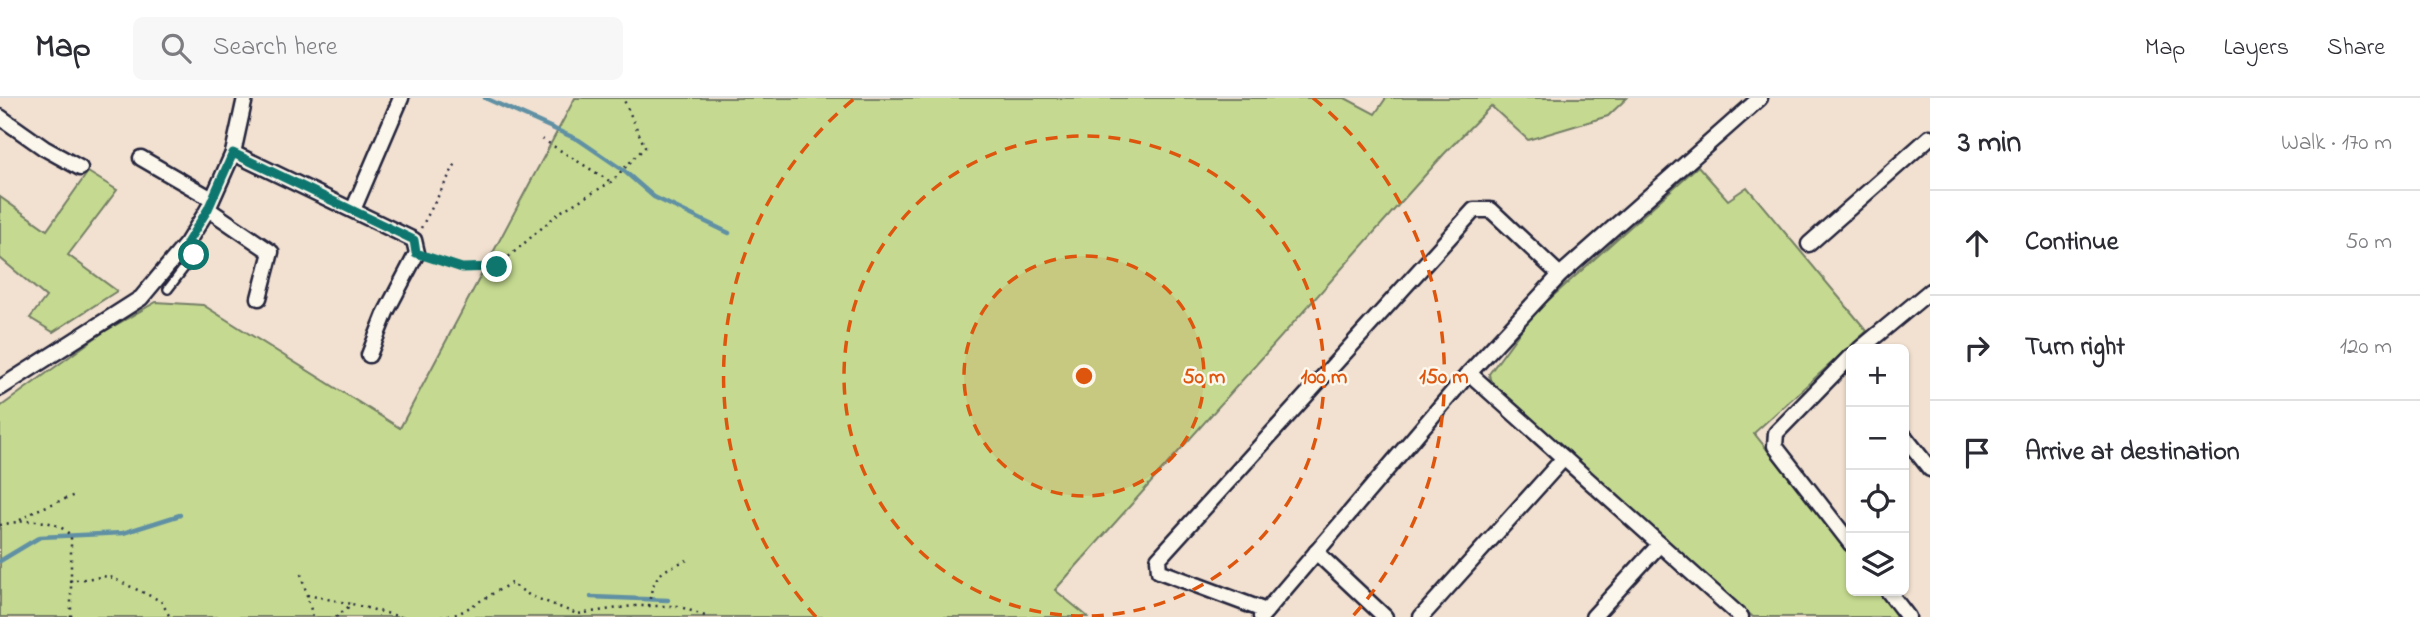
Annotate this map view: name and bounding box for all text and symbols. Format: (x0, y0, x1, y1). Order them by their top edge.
search box (133, 17, 623, 80)
text: Map (35, 24, 91, 72)
icon: search (157, 29, 195, 67)
text: Search here (213, 29, 337, 67)
text: Map (2145, 31, 2185, 66)
text: Layers (2223, 31, 2289, 66)
text: Share (2327, 31, 2385, 66)
text: 3 min (1958, 122, 2021, 166)
text: Walk · 170 m (2281, 127, 2392, 160)
icon: ahead (1958, 224, 1996, 262)
text: Continue (2025, 224, 2118, 262)
text: 50 m (2345, 226, 2392, 259)
route start (178, 239, 209, 270)
route end (481, 251, 512, 282)
icon: right (1958, 329, 1996, 367)
text: Turn right (2025, 329, 2125, 367)
text: 120 m (2340, 331, 2392, 364)
map controls (1846, 344, 1909, 596)
button: + (1846, 344, 1909, 407)
text: 50 m (1183, 363, 1225, 393)
text: 100 m (1301, 363, 1347, 393)
text: 150 m (1419, 363, 1469, 393)
centre of rings (1072, 364, 1096, 388)
button: − (1846, 407, 1909, 470)
icon: arrive (1958, 434, 1996, 472)
text: Arrive at destination (2025, 434, 2240, 472)
button: locate (1846, 470, 1909, 533)
button: layers (1846, 533, 1909, 596)

